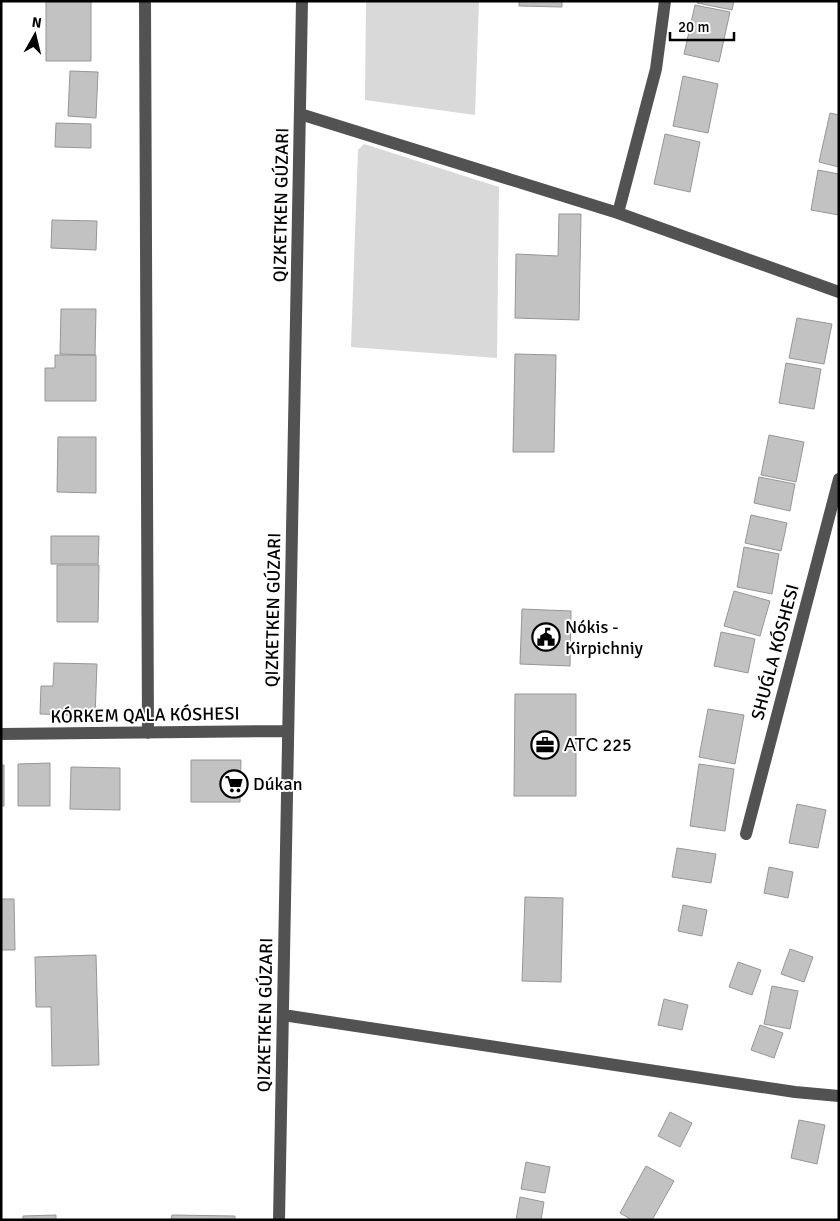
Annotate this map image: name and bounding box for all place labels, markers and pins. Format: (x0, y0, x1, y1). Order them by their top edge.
place label: Nókis - Kirpichniy (565, 616, 643, 659)
public building icon: Nókis - Kirpichniy (531, 622, 561, 652)
office icon: АТС 225 (530, 730, 560, 760)
place label: АТС 225 (564, 734, 632, 756)
supermarket icon: Dúkan (219, 769, 249, 799)
place label: Dúkan (253, 773, 302, 795)

